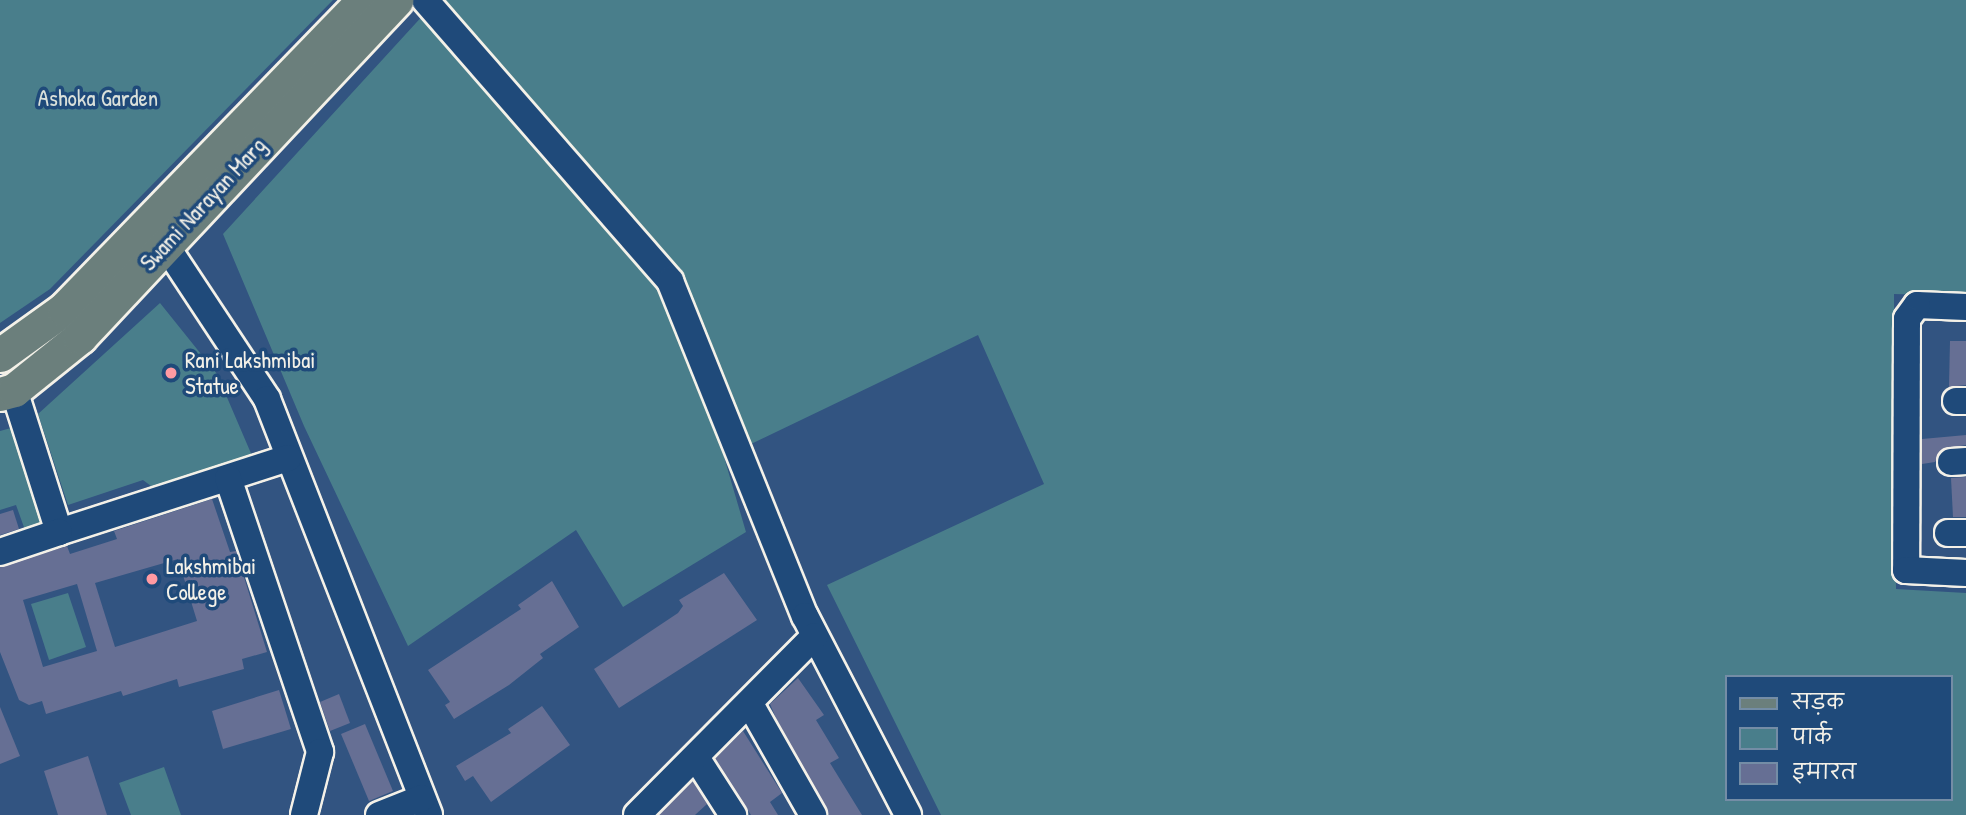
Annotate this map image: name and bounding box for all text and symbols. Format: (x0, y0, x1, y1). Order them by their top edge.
park label: Ashoka Garden (38, 84, 158, 112)
street label: Swami Narayan Marg (134, 132, 272, 276)
place label: Rani Lakshmibai Statue (185, 346, 315, 400)
marker: Rani Lakshmibai Statue (163, 365, 179, 381)
place label: Lakshmibai College (166, 552, 256, 606)
marker: Lakshmibai College (144, 571, 160, 587)
legend (1724, 675, 1952, 801)
text: सड़क (1792, 687, 1844, 716)
text: पार्क (1792, 722, 1832, 751)
text: इमारत (1792, 757, 1856, 786)

